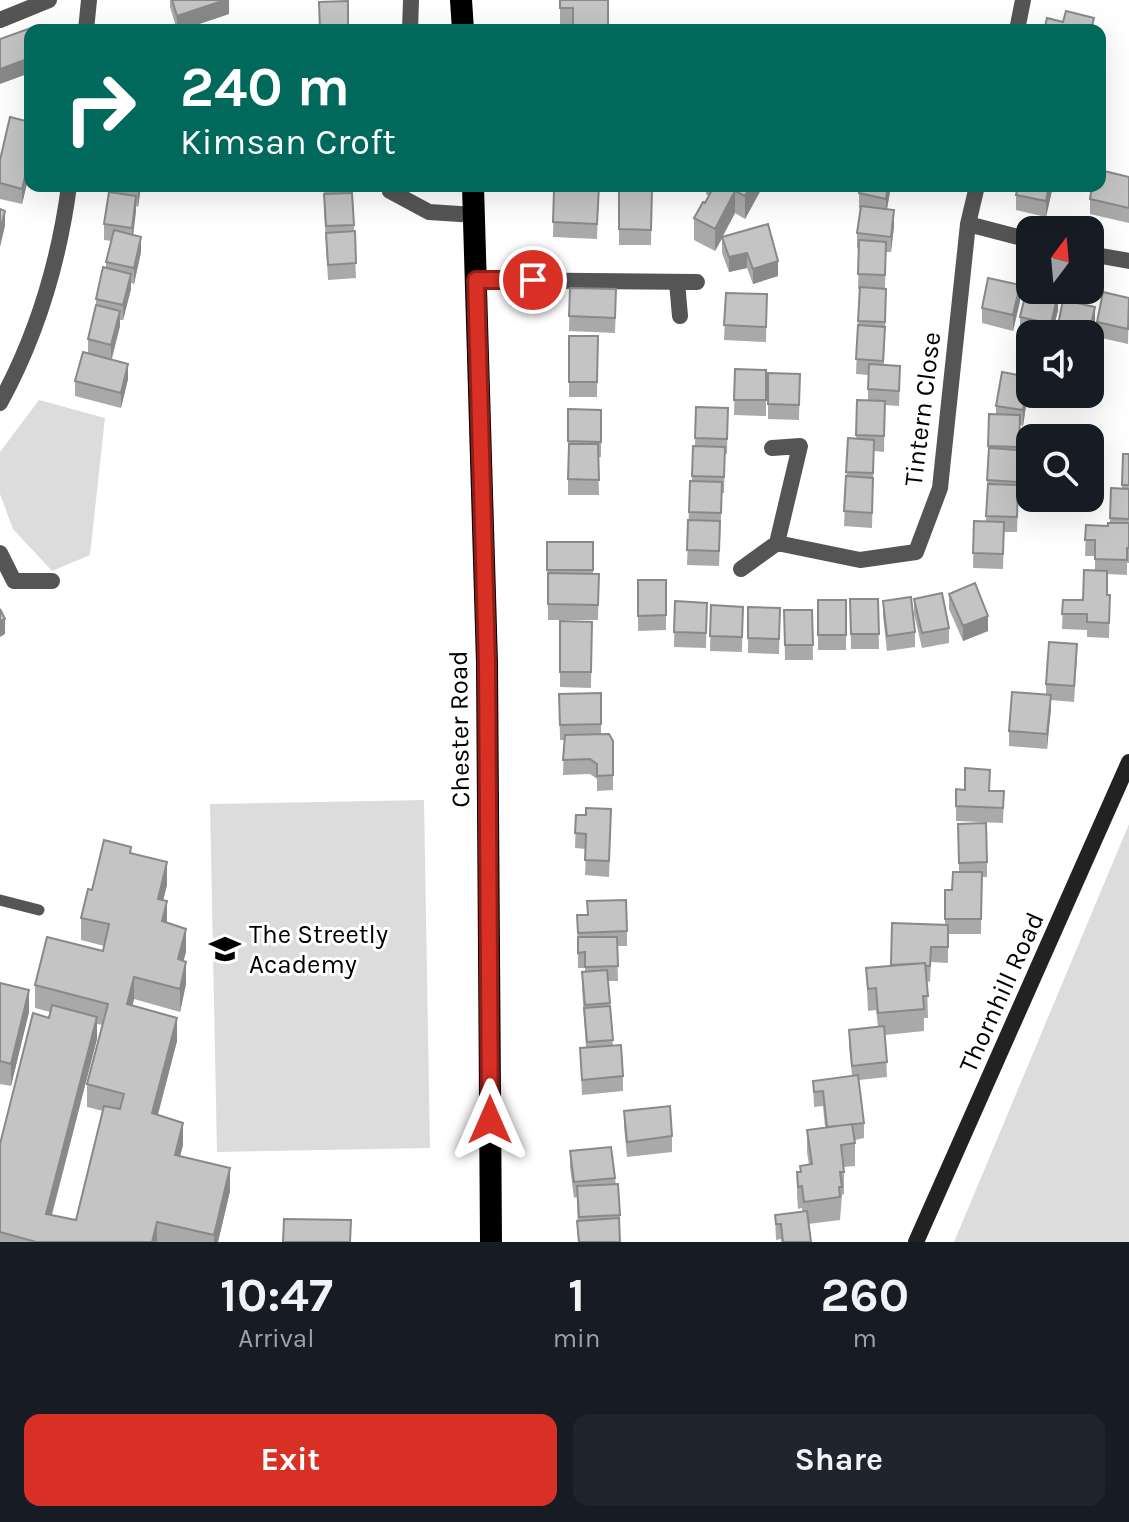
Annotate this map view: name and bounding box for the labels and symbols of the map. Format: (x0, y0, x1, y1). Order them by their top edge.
north arrow (1016, 216, 1104, 304)
pin (499, 246, 567, 314)
street label: Tintern Close (898, 330, 947, 488)
street label: Chester Road (443, 650, 476, 808)
street label: Thornhill Road (952, 907, 1051, 1077)
place label: The Streetly Academy (249, 919, 388, 980)
school or university icon: The Streetly Academy (208, 932, 242, 966)
position arrow (448, 1078, 532, 1162)

